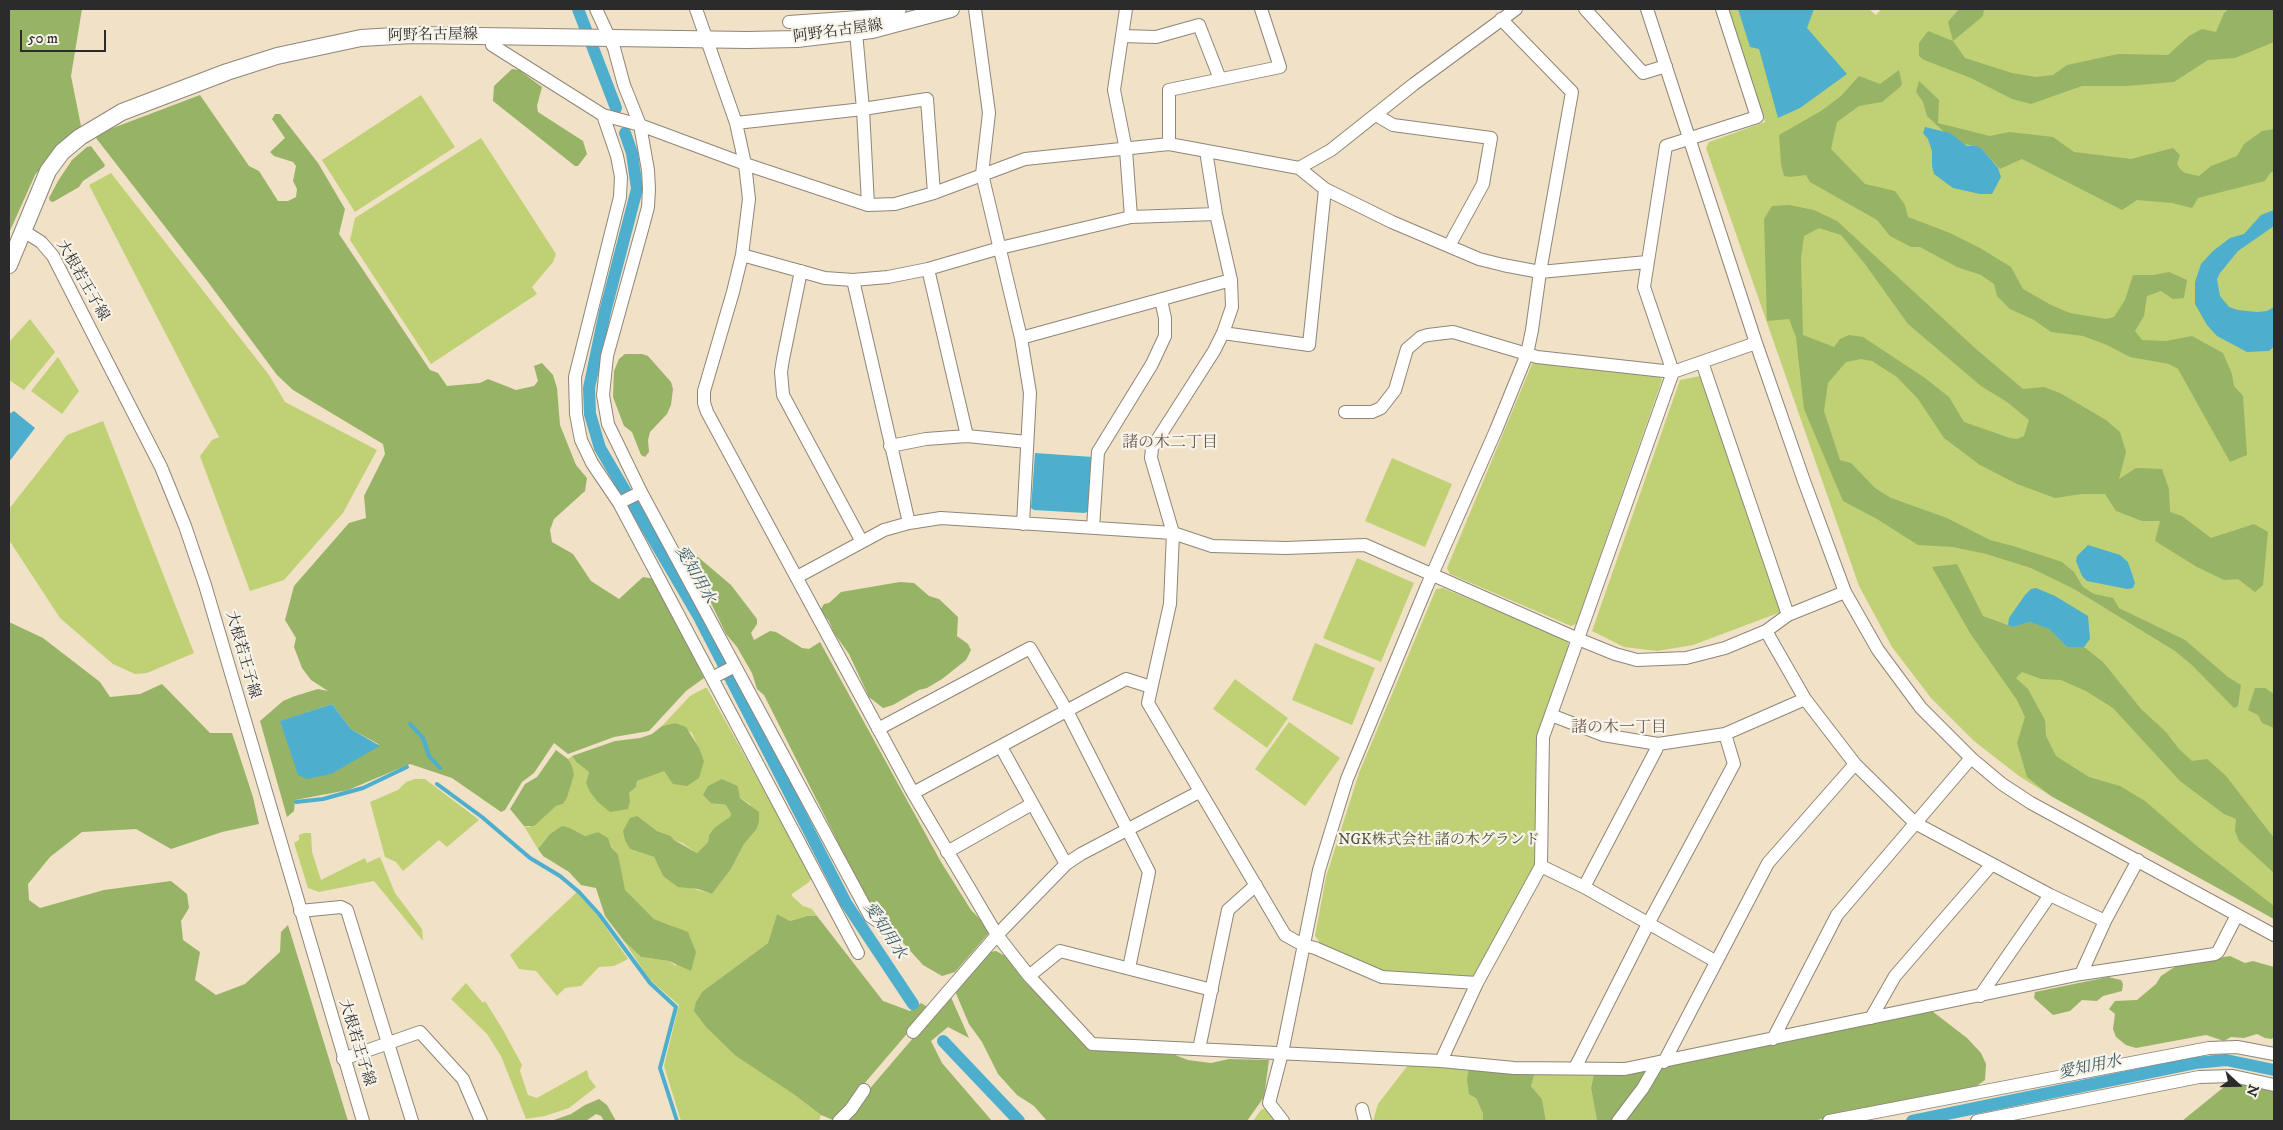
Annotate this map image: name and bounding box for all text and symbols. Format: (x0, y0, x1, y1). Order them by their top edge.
street label: 阿野名古屋線 (792, 17, 884, 47)
scale bar (22, 20, 109, 52)
street label: 阿野名古屋線 (388, 26, 478, 46)
text: 50 m (28, 29, 58, 48)
street label: 大根若王子線 (52, 238, 112, 324)
district label: 諸の木二丁目 (1122, 434, 1218, 454)
water label: 愛知用水 (670, 542, 718, 608)
street label: 大根若王子線 (221, 609, 263, 701)
district label: 諸の木一丁目 (1571, 719, 1667, 739)
park label: NGK株式会社 諸の木グランド (1338, 832, 1540, 850)
water label: 愛知用水 (859, 899, 909, 963)
street label: 大根若王子線 (334, 997, 378, 1089)
water label: 愛知用水 (2057, 1052, 2123, 1084)
north arrow (2213, 1060, 2263, 1110)
text: N (2242, 1082, 2262, 1099)

